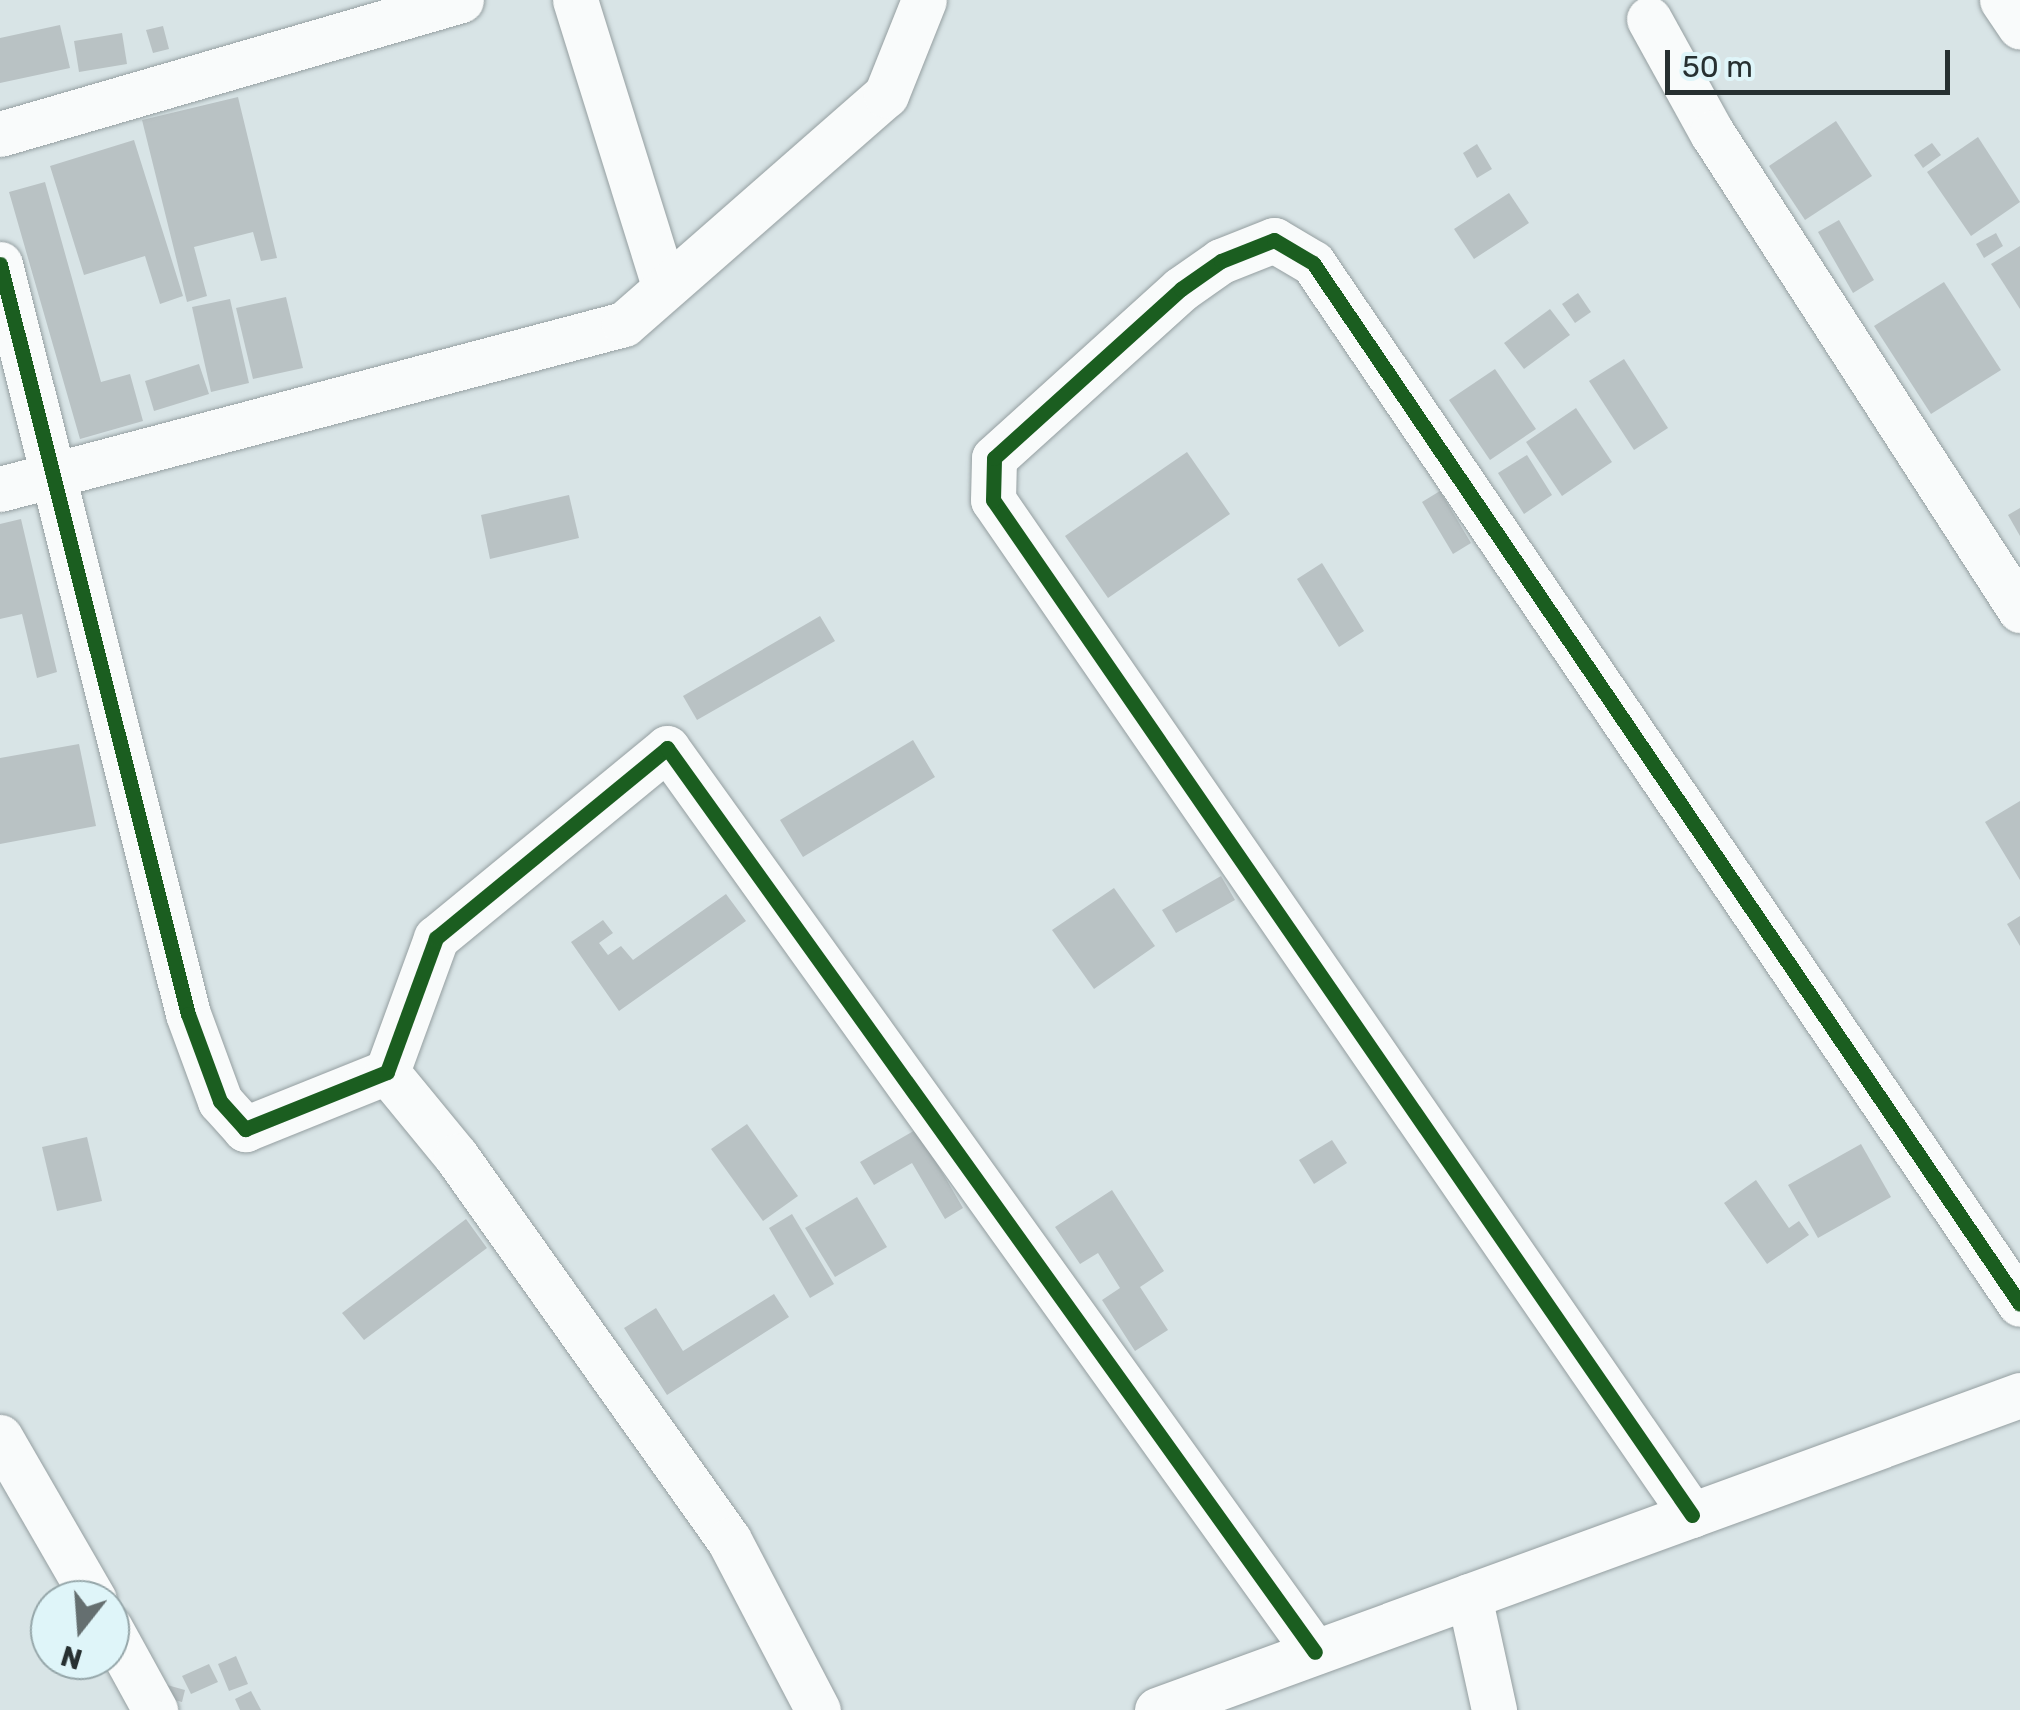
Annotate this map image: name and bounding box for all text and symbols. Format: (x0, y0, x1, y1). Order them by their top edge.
scale bar (1670, 30, 1955, 92)
text: 50 m (1682, 49, 1753, 85)
north arrow (30, 1580, 130, 1680)
text: N (57, 1639, 86, 1676)

